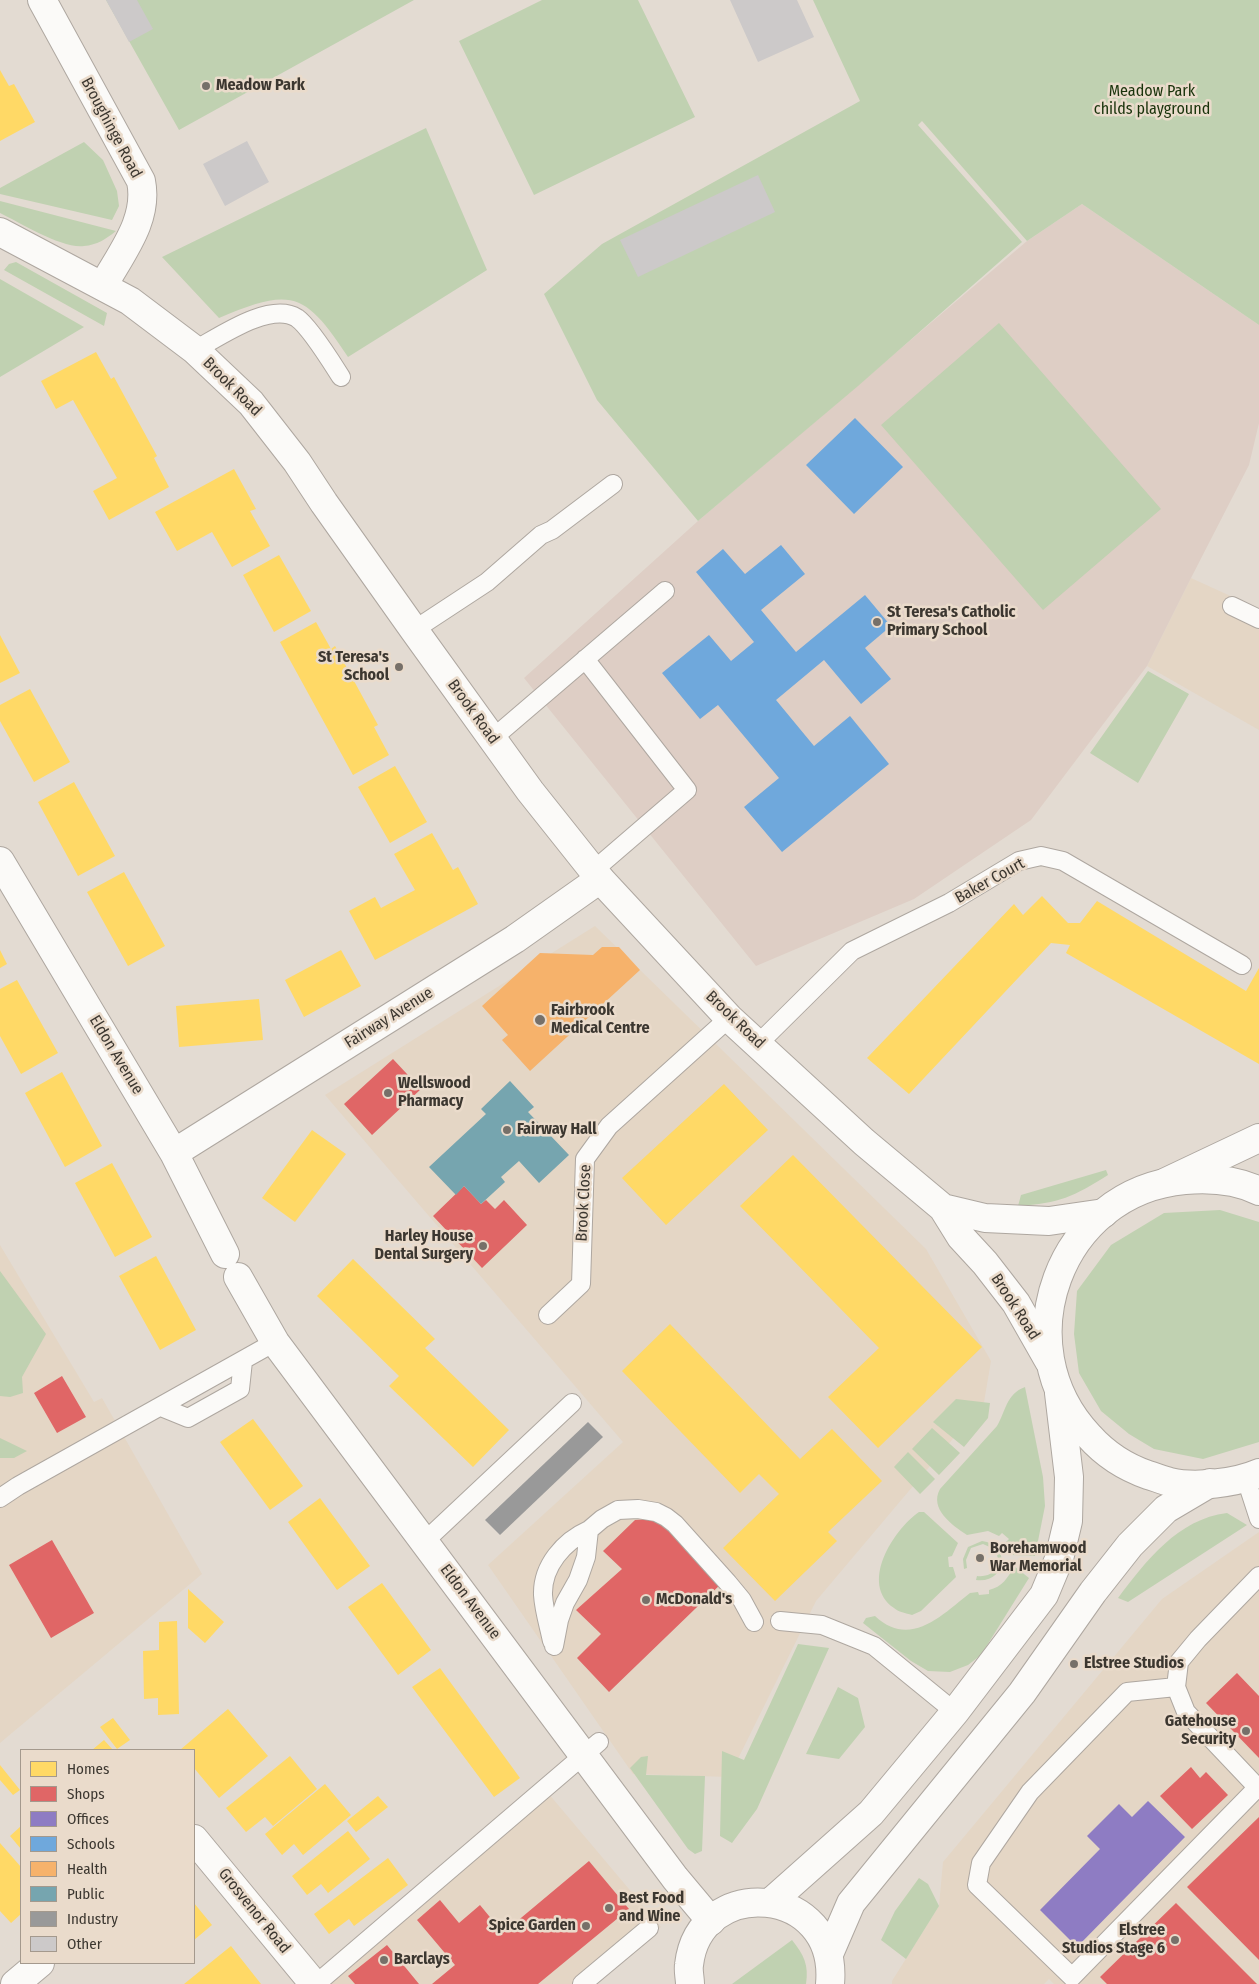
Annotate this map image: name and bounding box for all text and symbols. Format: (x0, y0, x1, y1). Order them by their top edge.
street label: Broughinge Road (76, 74, 146, 182)
place label: Meadow Park (216, 76, 305, 96)
marker: Meadow Park (200, 80, 212, 92)
park label: Meadow Park childs playground (1094, 82, 1210, 120)
street label: Brook Road (199, 354, 265, 420)
place label: St Teresa's Catholic Primary School (887, 603, 1016, 641)
marker: St Teresa's Catholic Primary School (871, 616, 883, 628)
place label: St Teresa's School (318, 648, 389, 686)
marker: St Teresa's School (393, 661, 405, 673)
street label: Brook Road (443, 676, 503, 748)
street label: Baker Court (952, 854, 1028, 908)
street label: Fairway Avenue (341, 983, 437, 1053)
street label: Brook Road (701, 987, 769, 1053)
place label: Fairbrook Medical Centre (551, 1001, 650, 1039)
street label: Eldon Avenue (85, 1012, 147, 1098)
marker: Fairbrook Medical Centre (533, 1013, 547, 1027)
place label: Wellswood Pharmacy (398, 1074, 471, 1112)
marker: Wellswood Pharmacy (382, 1087, 394, 1099)
place label: Fairway Hall (517, 1120, 597, 1140)
marker: Fairway Hall (501, 1124, 513, 1136)
street label: Brook Close (572, 1164, 596, 1242)
place label: Harley House Dental Surgery (375, 1227, 473, 1265)
marker: Harley House Dental Surgery (477, 1240, 489, 1252)
street label: Brook Road (986, 1270, 1044, 1344)
place label: Borehamwood War Memorial (990, 1539, 1086, 1577)
marker: Borehamwood War Memorial (974, 1552, 986, 1564)
street label: Eldon Avenue (436, 1561, 504, 1643)
place label: McDonald's (656, 1590, 732, 1610)
marker: McDonald's (640, 1594, 652, 1606)
place label: Elstree Studios (1084, 1654, 1184, 1674)
marker: Elstree Studios (1068, 1658, 1080, 1670)
place label: Gatehouse Security (1165, 1712, 1236, 1750)
marker: Gatehouse Security (1240, 1725, 1252, 1737)
legend (20, 1749, 195, 1964)
text: Homes (67, 1760, 109, 1778)
text: Shops (67, 1785, 105, 1803)
text: Offices (67, 1810, 109, 1828)
text: Schools (67, 1835, 115, 1853)
text: Health (67, 1860, 107, 1878)
street label: Grosvenor Road (214, 1865, 294, 1957)
text: Public (67, 1885, 104, 1903)
place label: Best Food and Wine (619, 1889, 684, 1927)
marker: Best Food and Wine (603, 1902, 615, 1914)
text: Industry (67, 1910, 118, 1928)
place label: Spice Garden (489, 1916, 576, 1936)
marker: Spice Garden (580, 1920, 592, 1932)
place label: Elstree Studios Stage 6 (1062, 1921, 1165, 1959)
marker: Elstree Studios Stage 6 (1169, 1934, 1181, 1946)
text: Other (67, 1935, 102, 1953)
place label: Barclays (394, 1950, 450, 1970)
marker: Barclays (378, 1954, 390, 1966)

